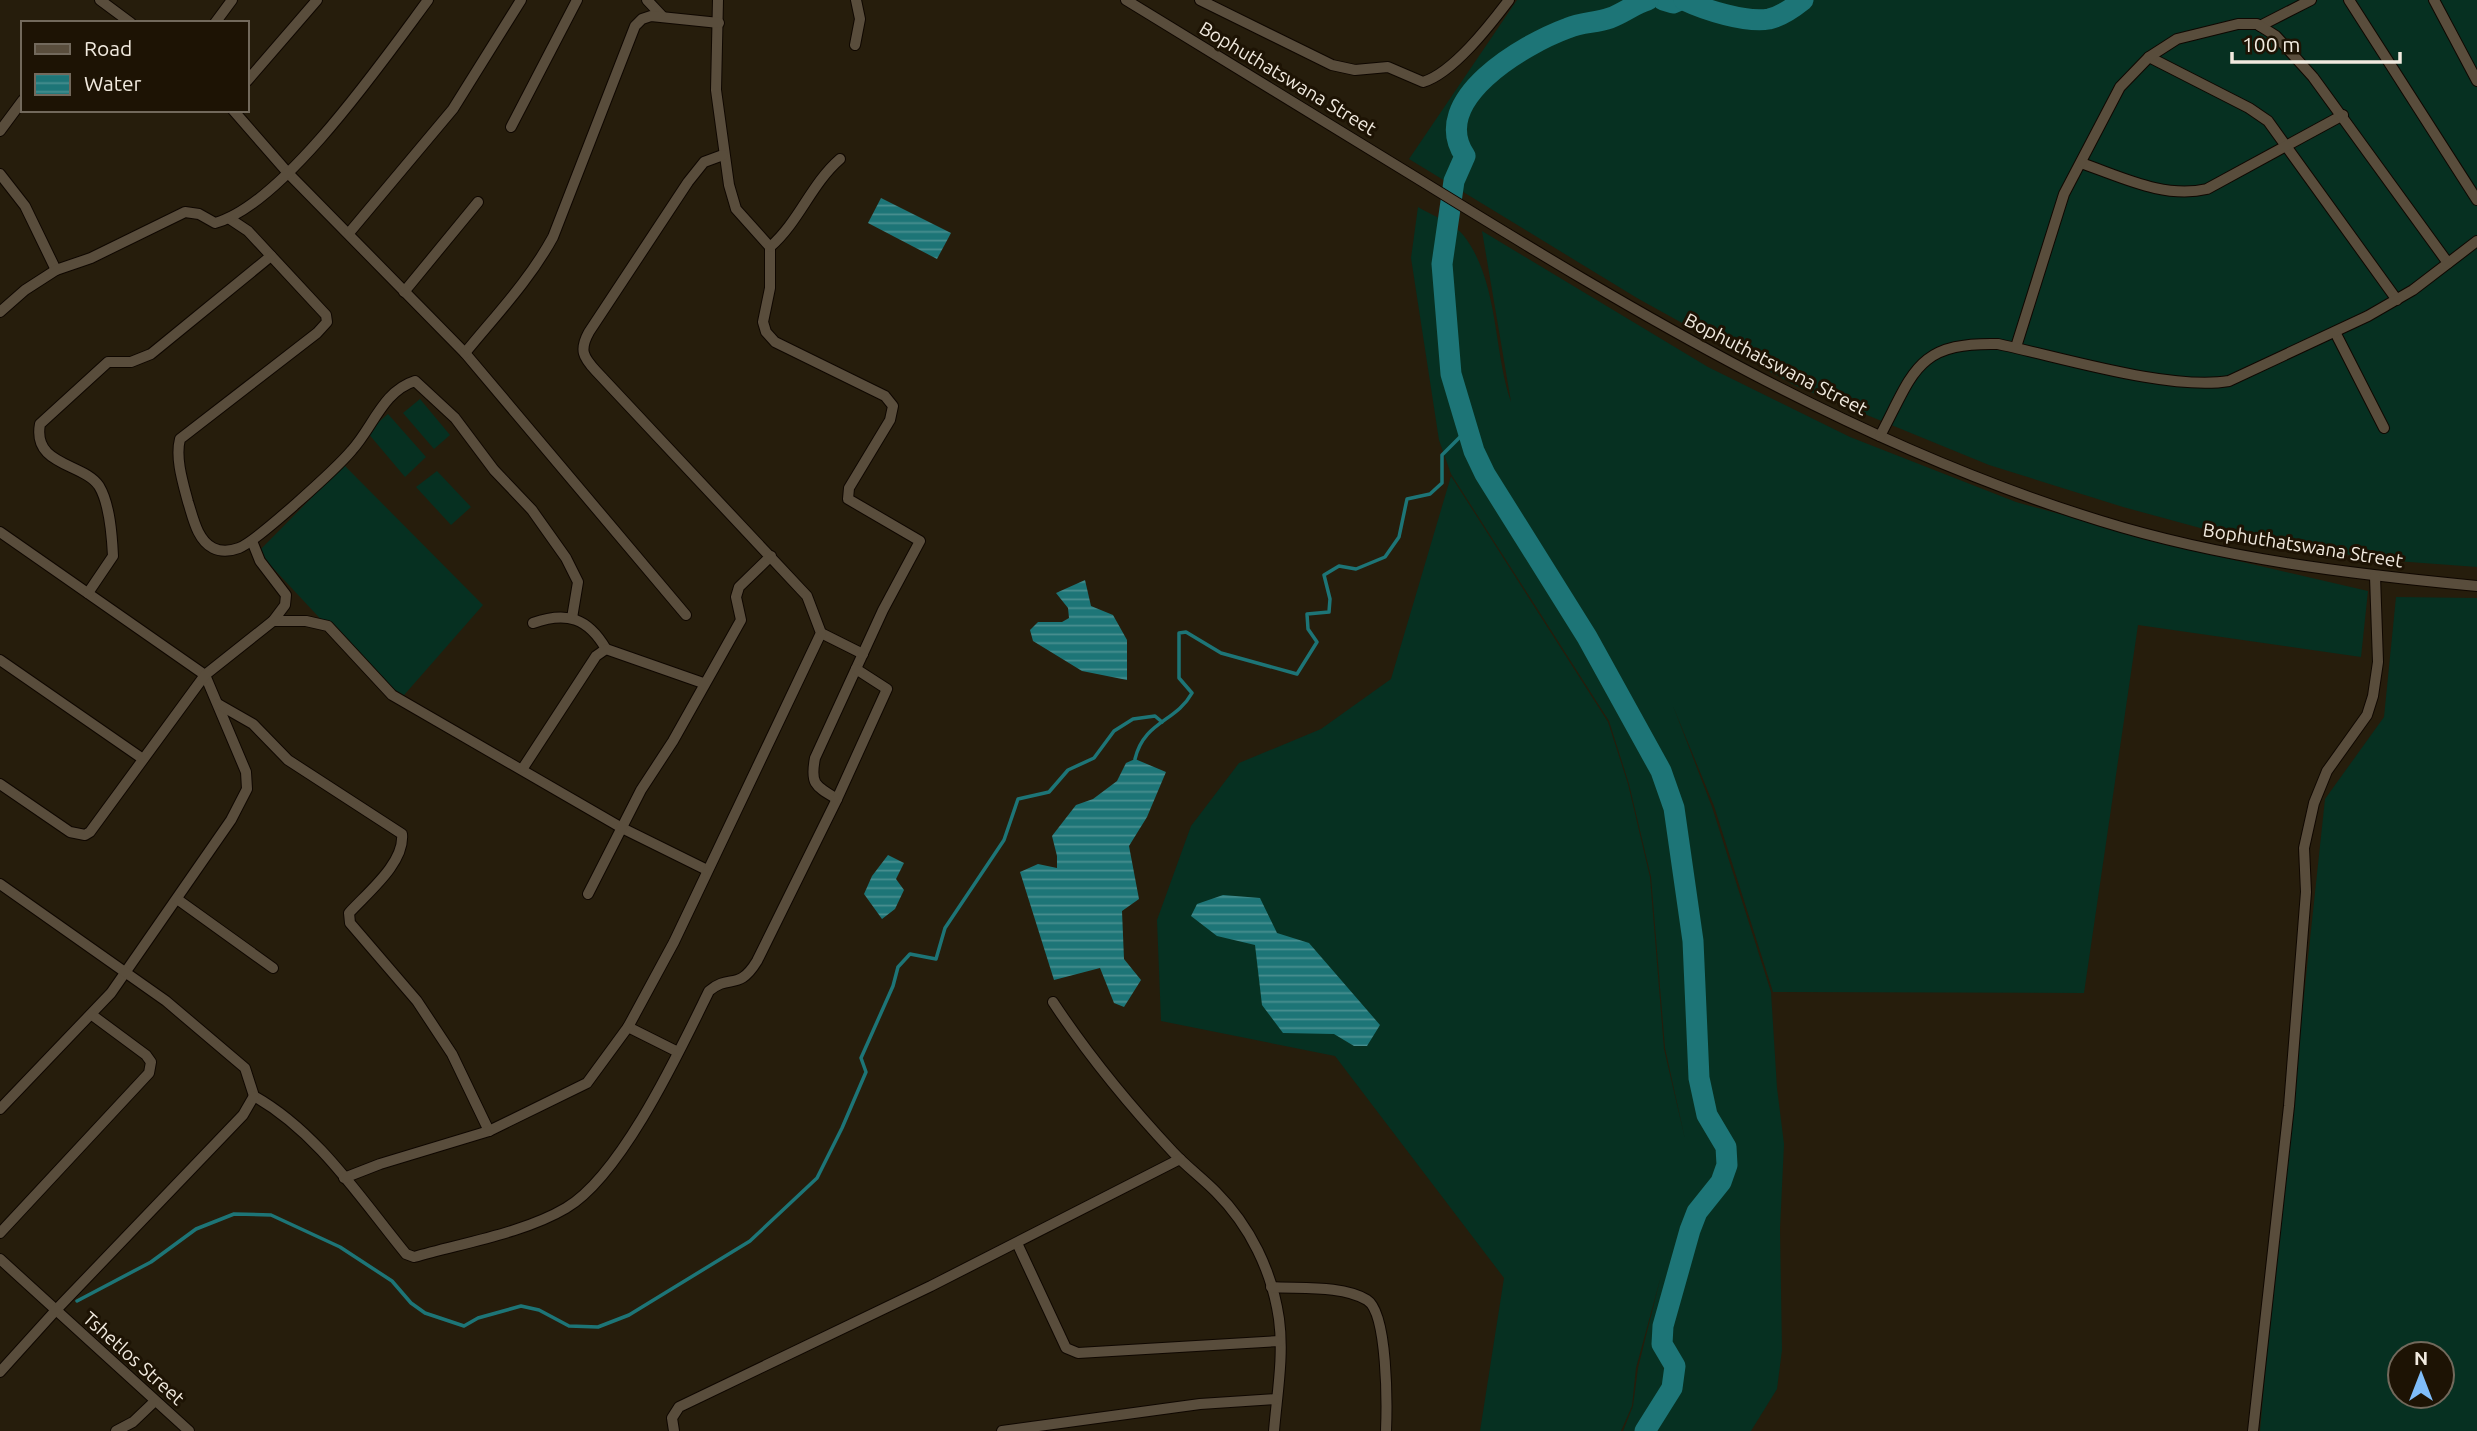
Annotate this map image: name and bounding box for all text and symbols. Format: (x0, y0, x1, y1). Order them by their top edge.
street label: Bophuthatswana Street (1196, 16, 1381, 140)
legend (21, 21, 248, 112)
scale bar (2232, 21, 2400, 65)
text: 100 m (2242, 32, 2300, 56)
text: Road (84, 36, 132, 60)
text: Water (84, 71, 142, 95)
street label: Bophuthatswana Street (1681, 308, 1872, 420)
street label: Bophuthatswana Street (2201, 518, 2405, 572)
street label: Tshetlos Street (79, 1307, 190, 1410)
north arrow (2386, 1340, 2456, 1410)
text: N (2414, 1347, 2428, 1369)

